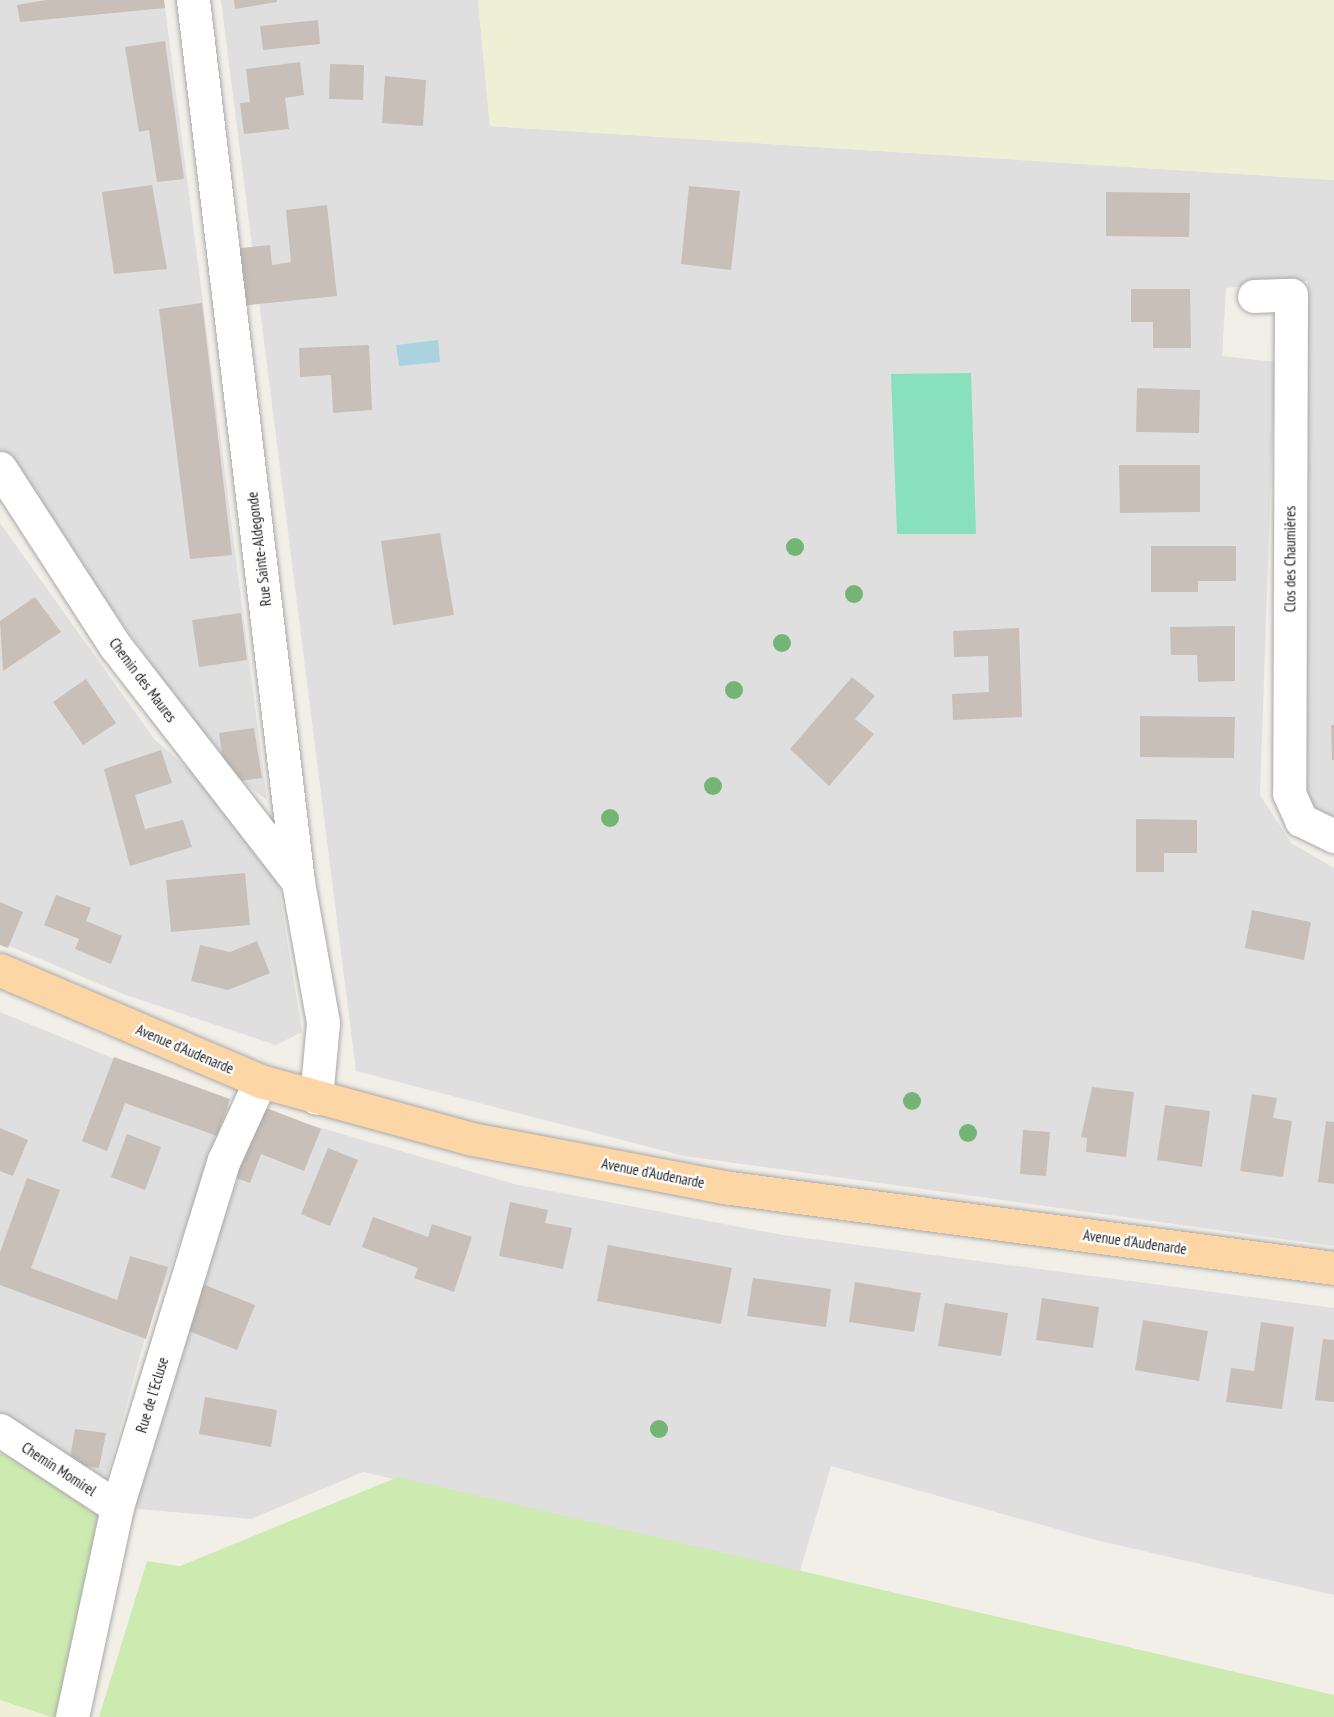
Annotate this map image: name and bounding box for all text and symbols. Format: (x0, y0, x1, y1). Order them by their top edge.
street label: Rue Sainte-Aldegonde (243, 491, 275, 607)
street label: Clos des Chaumières (1281, 506, 1299, 612)
street label: Chemin des Maures (105, 634, 181, 726)
street label: Avenue d'Audenarde (133, 1020, 237, 1078)
street label: Avenue d'Audenarde (600, 1154, 706, 1192)
street label: Avenue d'Audenarde (1082, 1226, 1188, 1258)
street label: Rue de l'Ecluse (132, 1355, 172, 1435)
street label: Chemin Momirel (18, 1438, 100, 1500)

